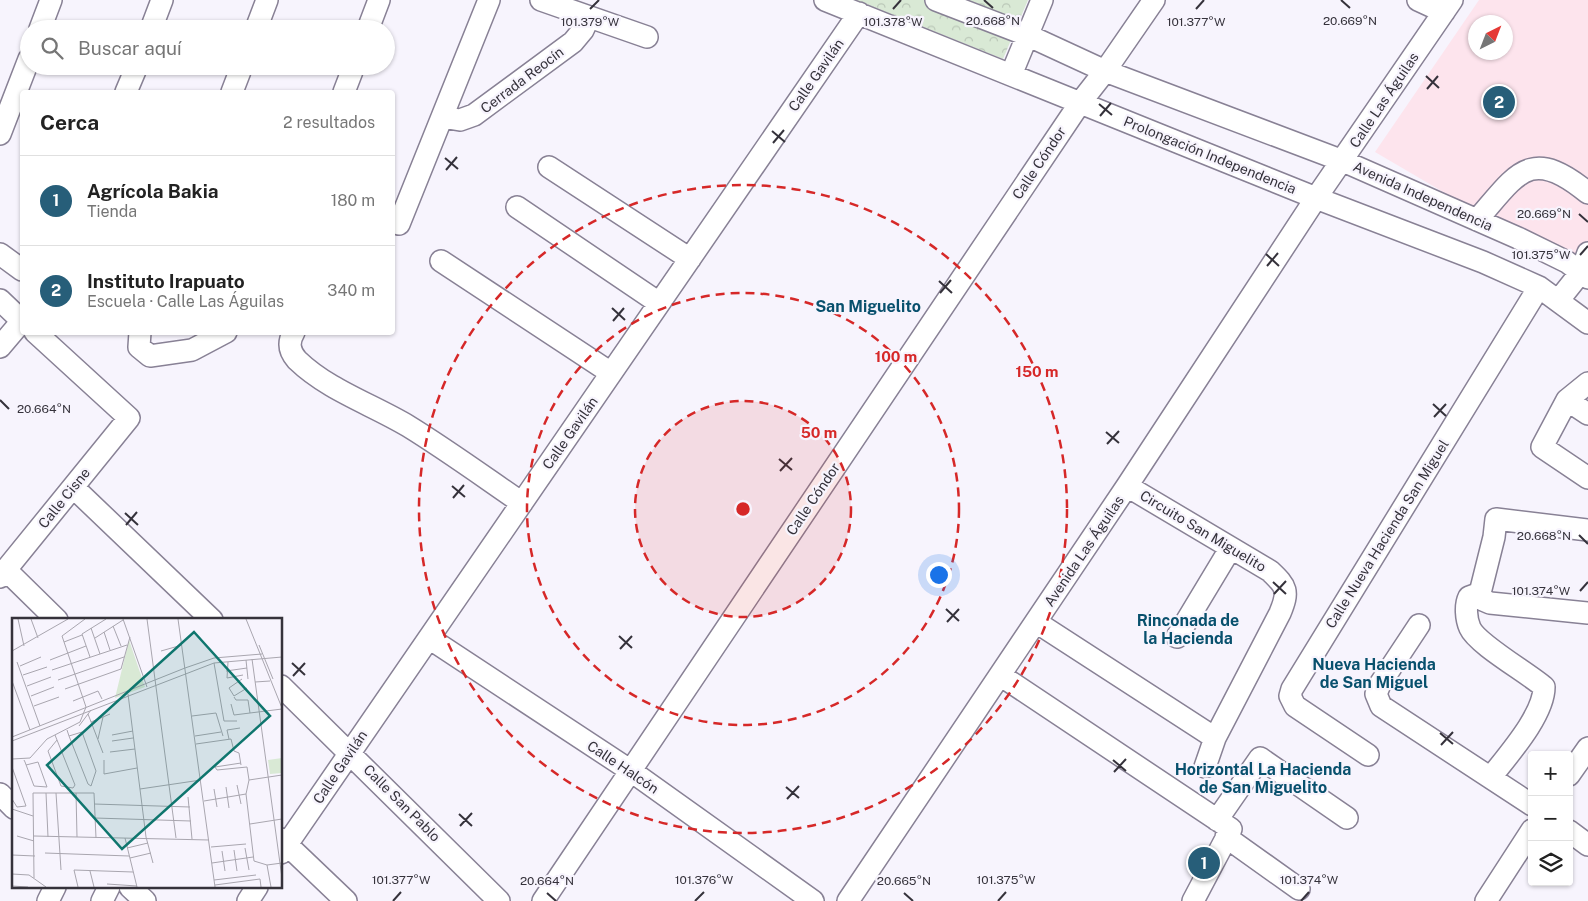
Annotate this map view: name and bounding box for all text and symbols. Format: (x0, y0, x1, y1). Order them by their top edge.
text: 20.668°N (966, 14, 1020, 28)
text: 20.669°N (1323, 14, 1377, 28)
text: 101.379°W (561, 15, 620, 29)
text: 101.378°W (864, 15, 923, 29)
text: 101.377°W (1167, 15, 1226, 29)
north arrow (1468, 15, 1513, 60)
search box (20, 20, 395, 75)
icon: search (38, 34, 66, 62)
street label: Calle Gavilán (785, 36, 847, 114)
text: Buscar aquí (78, 37, 182, 59)
street label: Cerrada Reocín (477, 44, 567, 116)
street label: Calle Las Águilas (1345, 49, 1422, 151)
pin: 2 (1483, 83, 1515, 121)
text: Cerca (40, 110, 99, 135)
text: 2 resultados (283, 113, 375, 132)
street label: Prolongación Independencia (1121, 113, 1299, 197)
street label: Calle Cóndor (1009, 124, 1069, 202)
street label: Avenida Independencia (1351, 158, 1495, 234)
text: Agrícola Bakia (87, 180, 218, 202)
text: 1 (53, 191, 59, 210)
text: 180 m (331, 191, 375, 210)
text: Tienda (87, 202, 137, 221)
text: 20.669°N (1517, 207, 1571, 221)
text: 101.375°W (1511, 248, 1571, 262)
text: Instituto Irapuato (87, 270, 245, 292)
text: 2 (51, 281, 61, 300)
text: 340 m (327, 281, 375, 300)
text: Escuela · Calle Las Águilas (87, 292, 284, 311)
district label: San Miguelito (815, 297, 921, 316)
text: 100 m (875, 348, 917, 365)
text: 150 m (1015, 363, 1059, 380)
street label: Calle Gavilán (539, 394, 601, 472)
text: 20.664°N (17, 402, 71, 416)
text: 50 m (801, 424, 837, 441)
street label: Calle Nueva Hacienda San Miguel (1322, 437, 1452, 631)
street label: Calle Cóndor (783, 460, 843, 538)
street label: Calle Cisne (35, 465, 93, 531)
street label: Circuito San Miguelito (1137, 487, 1269, 575)
street label: Avenida Las Águilas (1040, 492, 1127, 609)
centre of rings (734, 500, 752, 518)
text: 20.668°N (1517, 529, 1571, 543)
your location (926, 562, 952, 588)
text: 101.374°W (1512, 584, 1571, 598)
district label: Rinconada de la Hacienda (1137, 611, 1239, 648)
inset map (12, 618, 282, 888)
district label: Nueva Hacienda de San Miguel (1312, 655, 1436, 692)
street label: Calle Gavilán (310, 727, 370, 807)
street label: Calle Halcón (584, 737, 662, 797)
map controls (1528, 751, 1573, 886)
button: + (1528, 751, 1573, 796)
district label: Horizontal La Hacienda de San Miguelito (1175, 760, 1351, 797)
street label: Calle San Pablo (360, 761, 444, 845)
button: − (1528, 796, 1573, 841)
button: layers (1528, 841, 1573, 886)
pin: 1 (1188, 844, 1220, 882)
text: 101.377°W (372, 873, 431, 887)
text: 101.376°W (675, 873, 734, 887)
text: 101.375°W (976, 873, 1036, 887)
text: 101.374°W (1280, 873, 1339, 887)
text: 20.664°N (520, 874, 574, 888)
text: 20.665°N (877, 874, 931, 888)

